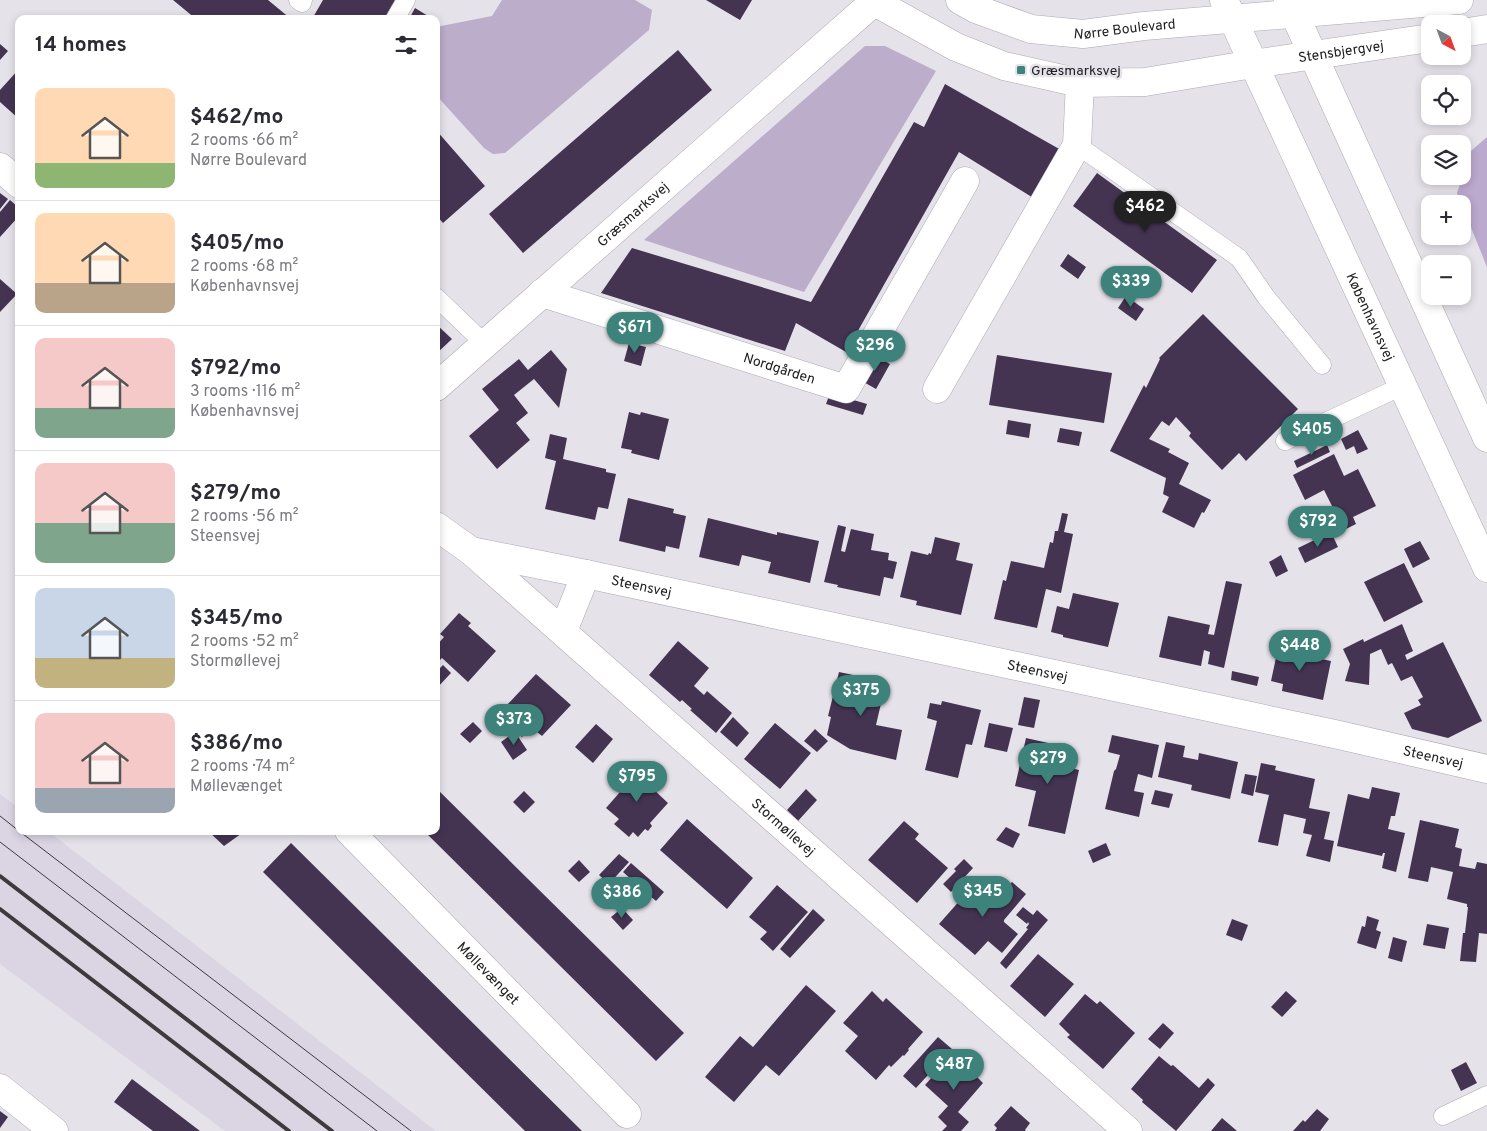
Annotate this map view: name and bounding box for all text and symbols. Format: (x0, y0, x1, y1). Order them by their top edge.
north arrow (1421, 15, 1471, 65)
map controls (1421, 15, 1471, 305)
street label: Nørre Boulevard (1073, 16, 1176, 44)
icon: filters (392, 31, 420, 59)
text: 14 homes (35, 32, 127, 59)
street label: Stensbjergvej (1297, 38, 1385, 67)
place label: Græsmarksvej (1031, 63, 1121, 80)
marker: Græsmarksvej (1015, 64, 1027, 76)
button: locate (1421, 75, 1471, 125)
text: $462/mo (190, 104, 283, 131)
icon: home (75, 108, 135, 168)
text: 2 rooms · 66 m² (190, 131, 298, 151)
button: layers (1421, 135, 1471, 185)
text: Nørre Boulevard (190, 151, 307, 171)
street label: Græsmarksvej (594, 179, 673, 251)
pin: $462 (1115, 190, 1175, 233)
button: + (1421, 195, 1471, 245)
text: $462 (1125, 197, 1165, 217)
text: $405/mo (190, 230, 284, 257)
icon: home (75, 233, 135, 293)
button: − (1421, 255, 1471, 305)
text: 2 rooms · 68 m² (190, 257, 298, 277)
pin: $339 (1101, 266, 1161, 308)
street label: Københavnsvej (1342, 270, 1397, 364)
text: $339 (1112, 272, 1150, 292)
text: Københavnsvej (190, 277, 299, 297)
pin: $671 (605, 312, 665, 354)
text: $671 (618, 318, 652, 338)
pin: $296 (845, 330, 905, 372)
text: $296 (855, 336, 895, 356)
street label: Nordgården (741, 350, 817, 389)
text: $792/mo (190, 355, 281, 382)
icon: home (75, 358, 135, 418)
text: 3 rooms · 116 m² (190, 382, 300, 402)
text: Københavnsvej (190, 402, 299, 422)
pin: $405 (1282, 414, 1342, 456)
text: $405 (1292, 420, 1332, 440)
text: $279/mo (190, 480, 281, 507)
icon: home (75, 483, 135, 543)
pin: $792 (1288, 506, 1348, 548)
text: 2 rooms · 56 m² (190, 507, 299, 527)
text: $792 (1299, 512, 1337, 532)
text: Steensvej (190, 527, 260, 547)
street label: Steensvej (609, 573, 673, 602)
text: $345/mo (190, 605, 283, 632)
icon: home (75, 608, 135, 668)
pin: $448 (1270, 630, 1330, 672)
text: 2 rooms · 52 m² (190, 632, 299, 652)
text: $448 (1280, 636, 1320, 656)
text: Stormøllevej (190, 652, 280, 672)
street label: Steensvej (1005, 657, 1069, 687)
pin: $375 (831, 674, 891, 717)
text: $375 (842, 681, 880, 701)
pin: $373 (484, 704, 544, 746)
text: $373 (496, 710, 532, 730)
text: $386/mo (190, 730, 283, 757)
icon: home (75, 733, 135, 793)
pin: $279 (1018, 742, 1078, 785)
street label: Steensvej (1401, 743, 1465, 773)
text: $279 (1029, 749, 1067, 769)
text: 2 rooms · 74 m² (190, 757, 295, 777)
pin: $795 (607, 760, 667, 803)
text: $795 (618, 767, 656, 787)
text: Møllevænget (190, 777, 283, 797)
street label: Stormøllevej (747, 795, 818, 861)
pin: $386 (592, 876, 652, 919)
pin: $345 (953, 876, 1013, 918)
text: $345 (963, 882, 1003, 902)
text: $386 (602, 883, 642, 903)
street label: Møllevænget (453, 939, 522, 1009)
pin: $487 (924, 1048, 984, 1091)
text: $487 (935, 1055, 973, 1075)

